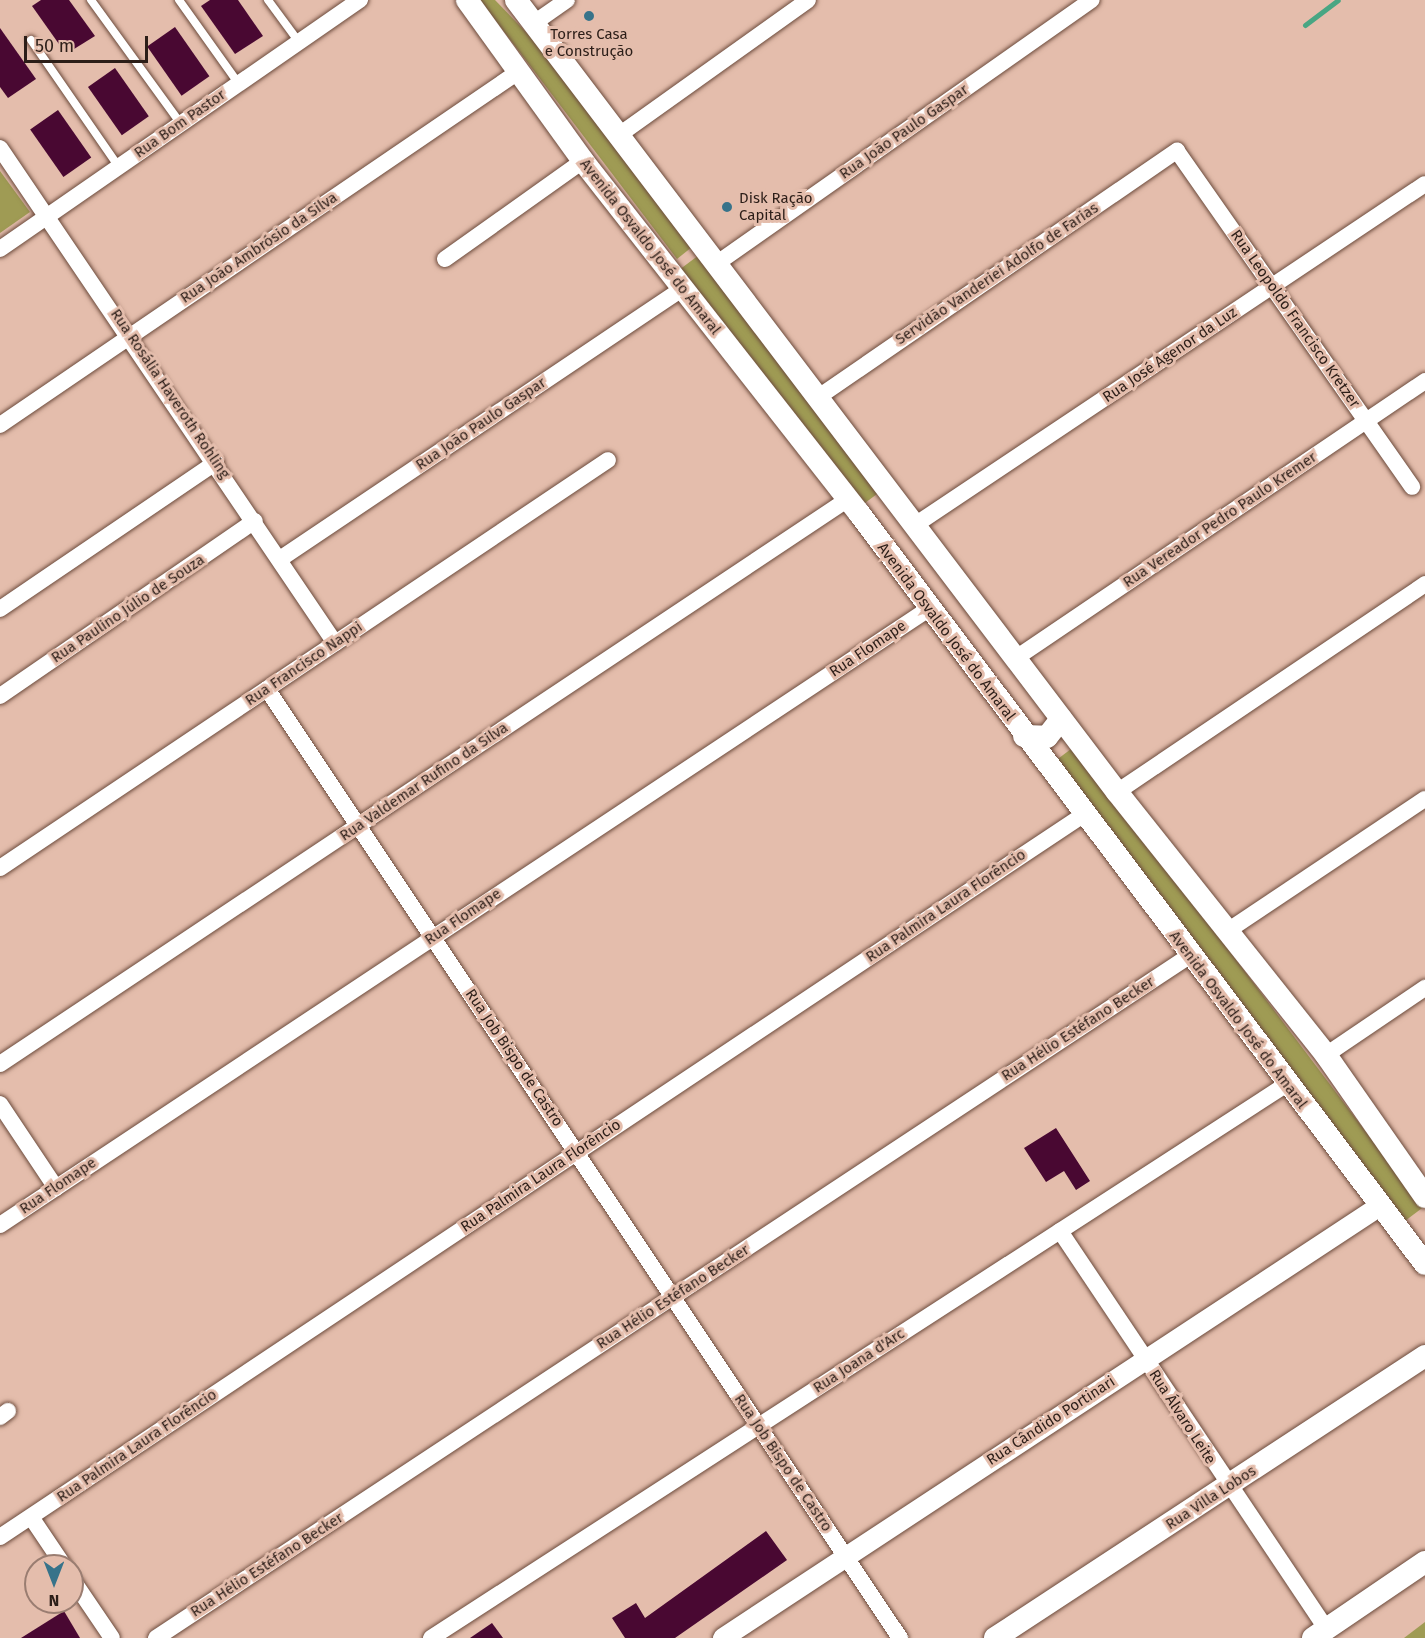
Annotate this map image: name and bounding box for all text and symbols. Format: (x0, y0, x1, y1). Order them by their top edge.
marker: Torres Casa e Construção (582, 9, 596, 23)
scale bar (27, 24, 152, 62)
place label: Torres Casa e Construção (545, 25, 633, 60)
text: 50 m (35, 35, 74, 57)
street label: Rua João Paulo Gaspar (836, 81, 972, 183)
street label: Rua Bom Pastor (131, 86, 229, 162)
street label: Avenida Osvaldo José do Amaral (576, 156, 724, 338)
street label: Rua João Ambrósio da Silva (177, 189, 341, 307)
place label: Disk Ração Capital (739, 189, 813, 224)
street label: Servidão Vanderiei Adolfo de Farias (892, 199, 1102, 349)
marker: Disk Ração Capital (720, 200, 734, 214)
street label: Rua Leopoldo Francisco Kretzer (1227, 227, 1363, 411)
street label: Rua José Agenor da Luz (1100, 303, 1240, 407)
street label: Rua Rosália Haveroth Rohling (106, 306, 234, 482)
street label: Rua João Paulo Gaspar (413, 374, 549, 474)
street label: Rua Vereador Pedro Paulo Kremer (1120, 448, 1320, 592)
street label: Avenida Osvaldo José do Amaral (873, 540, 1019, 724)
street label: Rua Paulino Júlio de Souza (48, 551, 208, 667)
street label: Rua Flomape (826, 617, 910, 681)
street label: Rua Francisco Nappi (242, 618, 366, 710)
street label: Rua Valdemar Rufino da Silva (337, 719, 511, 845)
street label: Rua Palmira Laura Florêncio (863, 846, 1029, 966)
street label: Rua Flomape (421, 885, 505, 949)
street label: Avenida Osvaldo José do Amaral (1165, 928, 1311, 1112)
street label: Rua Hélio Estéfano Becker (998, 973, 1158, 1085)
street label: Rua Job Bispo de Castro (461, 986, 567, 1130)
street label: Rua Palmira Laura Florêncio (458, 1116, 624, 1236)
street label: Rua Flomape (16, 1154, 100, 1218)
street label: Rua Hélio Estéfano Becker (593, 1241, 753, 1353)
street label: Rua Joana d'Arc (810, 1325, 908, 1397)
street label: Rua Álvaro Leite (1145, 1366, 1219, 1468)
street label: Rua Cândido Portinari (983, 1373, 1119, 1469)
street label: Rua Palmira Laura Florêncio (54, 1386, 220, 1506)
street label: Rua Job Bispo de Castro (730, 1391, 836, 1535)
street label: Rua Villa Lobos (1163, 1462, 1259, 1534)
street label: Rua Hélio Estéfano Becker (187, 1509, 347, 1621)
north arrow (24, 1554, 84, 1614)
text: N (49, 1591, 59, 1610)

